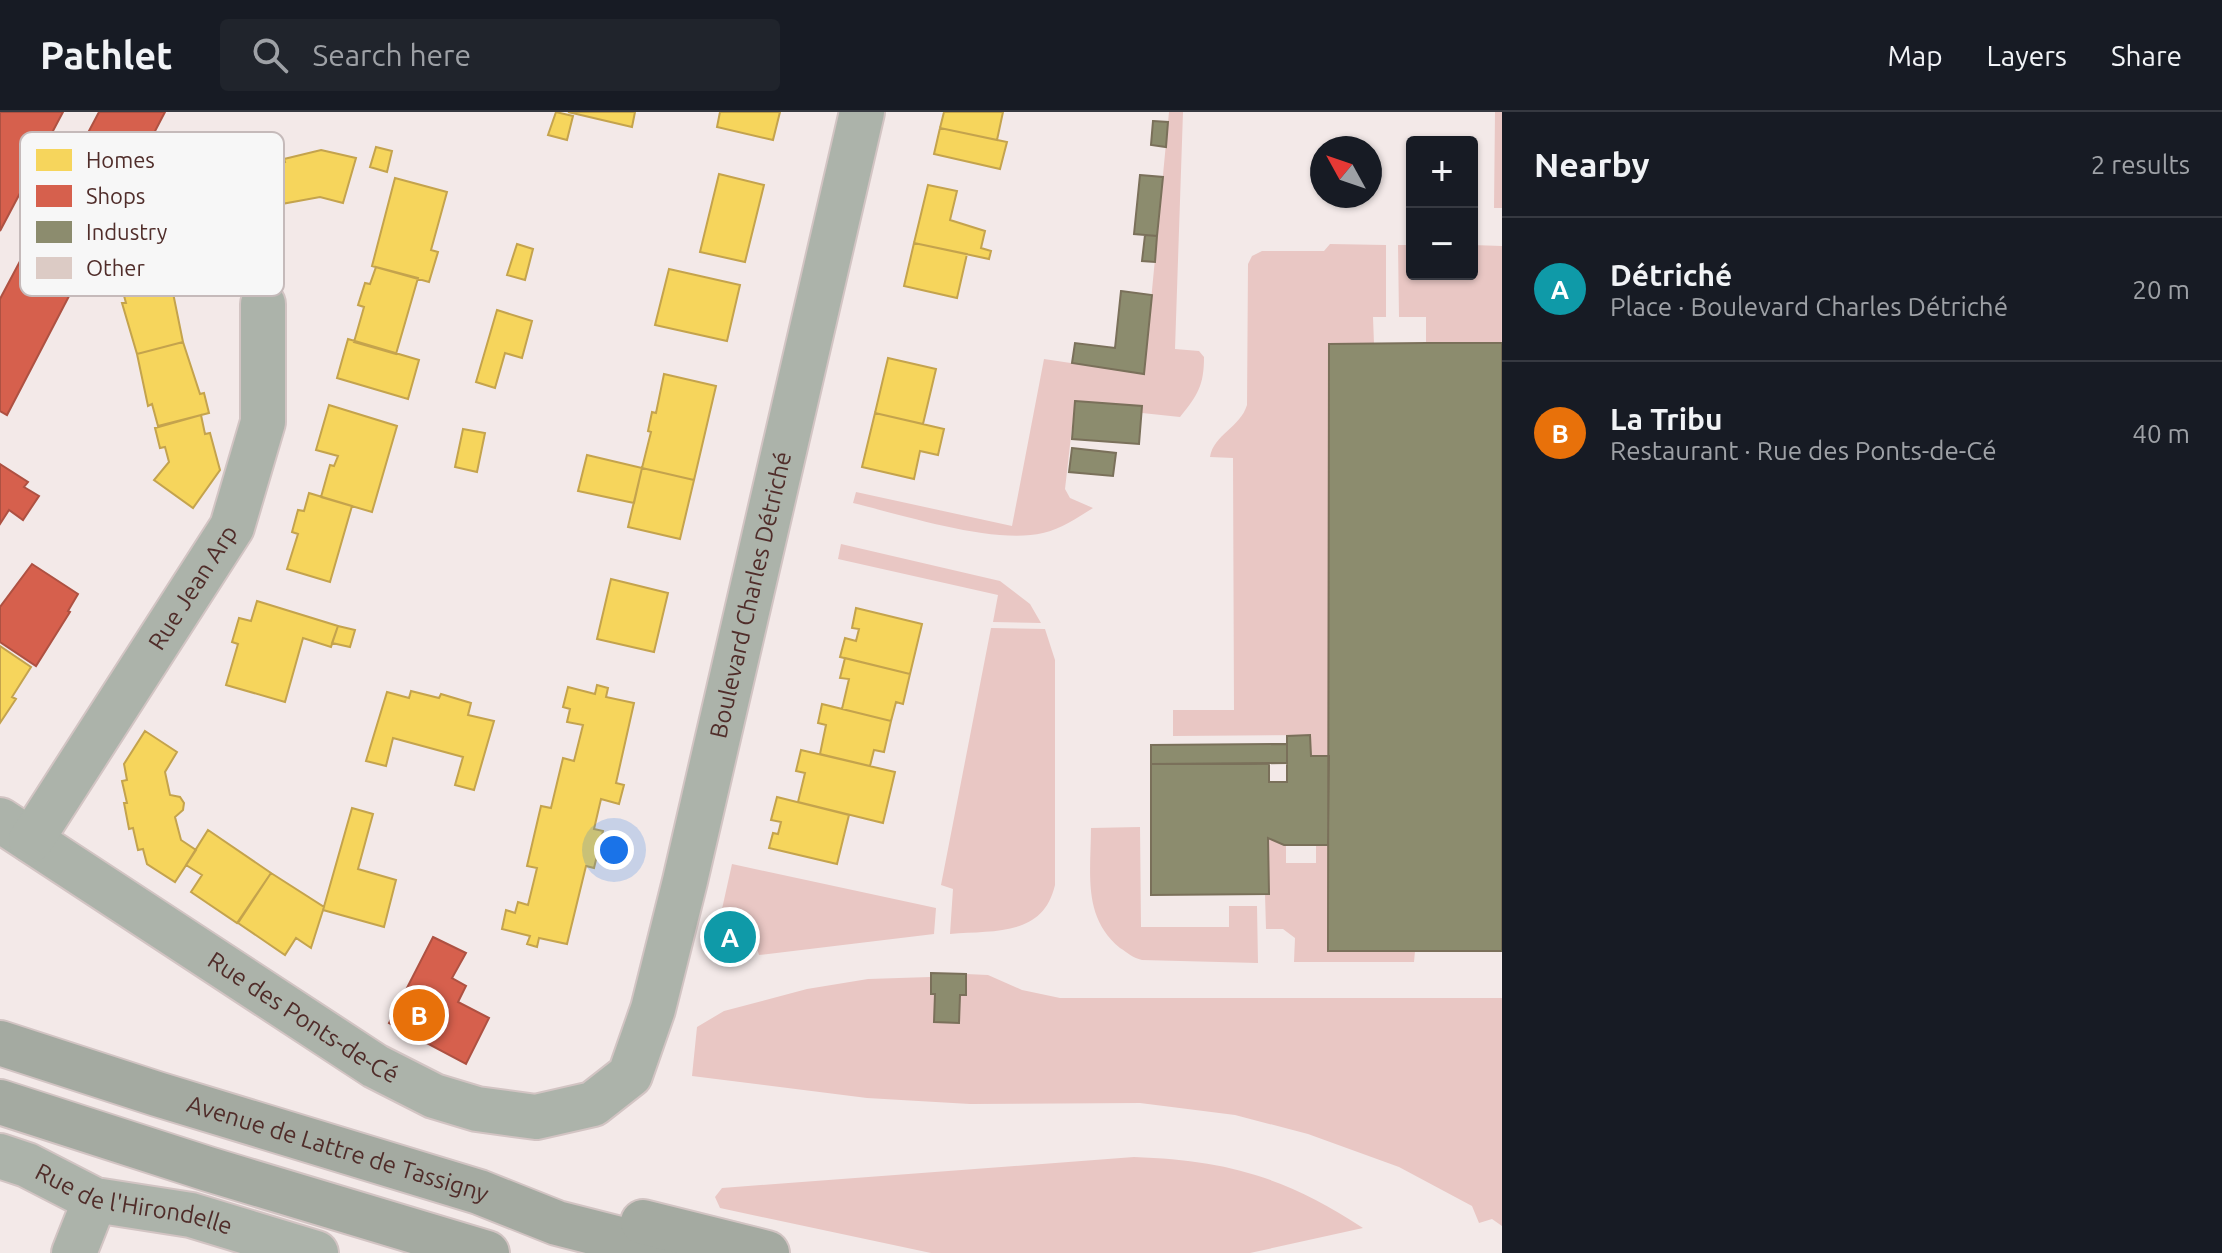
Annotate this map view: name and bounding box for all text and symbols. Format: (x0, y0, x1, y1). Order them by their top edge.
search box (220, 19, 780, 91)
icon: search (248, 33, 292, 77)
text: Pathlet (40, 34, 172, 76)
text: Search here (312, 38, 471, 72)
text: Map (1887, 40, 1943, 71)
text: Layers (1987, 40, 2067, 71)
text: Share (2111, 40, 2182, 71)
legend (20, 132, 284, 296)
north arrow (1310, 136, 1382, 208)
map controls (1406, 136, 1478, 280)
button: + (1406, 136, 1478, 208)
text: Nearby (1534, 145, 1649, 183)
text: Homes (86, 147, 155, 172)
text: 2 results (2091, 150, 2190, 179)
text: Shops (86, 183, 145, 208)
button: − (1406, 208, 1478, 280)
text: Industry (86, 219, 168, 244)
text: Other (86, 255, 145, 280)
text: Détriché (1610, 258, 1732, 292)
text: A (1551, 275, 1569, 304)
text: 20 m (2132, 275, 2190, 304)
text: Place · Boulevard Charles Détriché (1610, 292, 2008, 321)
text: La Tribu (1610, 402, 1723, 436)
text: B (1551, 419, 1569, 448)
text: 40 m (2132, 419, 2190, 448)
text: Restaurant · Rue des Ponts-de-Cé (1610, 436, 1997, 465)
street label: Boulevard Charles Détriché (704, 449, 796, 741)
street label: Rue Jean Arp (143, 520, 243, 655)
your location (594, 830, 634, 870)
pin: A (704, 907, 756, 967)
street label: Rue des Ponts-de-Cé (203, 946, 403, 1089)
pin: B (393, 985, 445, 1045)
street label: Avenue de Lattre de Tassigny (184, 1090, 493, 1208)
street label: Rue de l'Hirondelle (31, 1158, 236, 1240)

